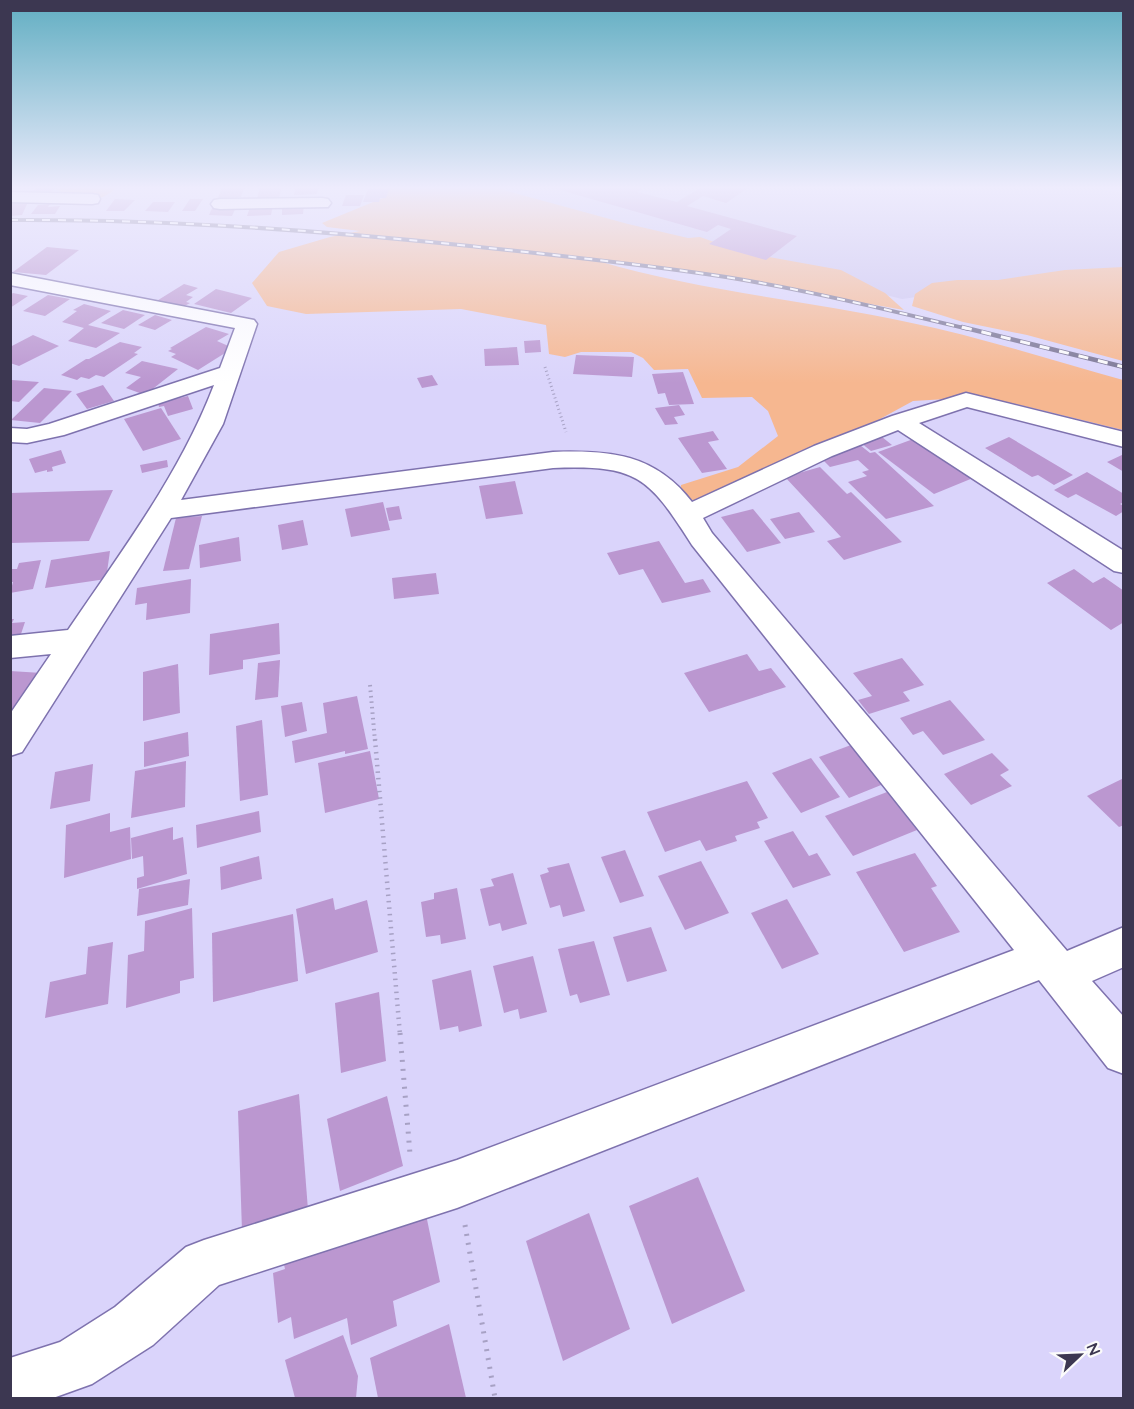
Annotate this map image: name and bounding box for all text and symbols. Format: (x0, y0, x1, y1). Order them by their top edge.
north arrow (1050, 1325, 1110, 1385)
text: N (1082, 1340, 1105, 1358)

